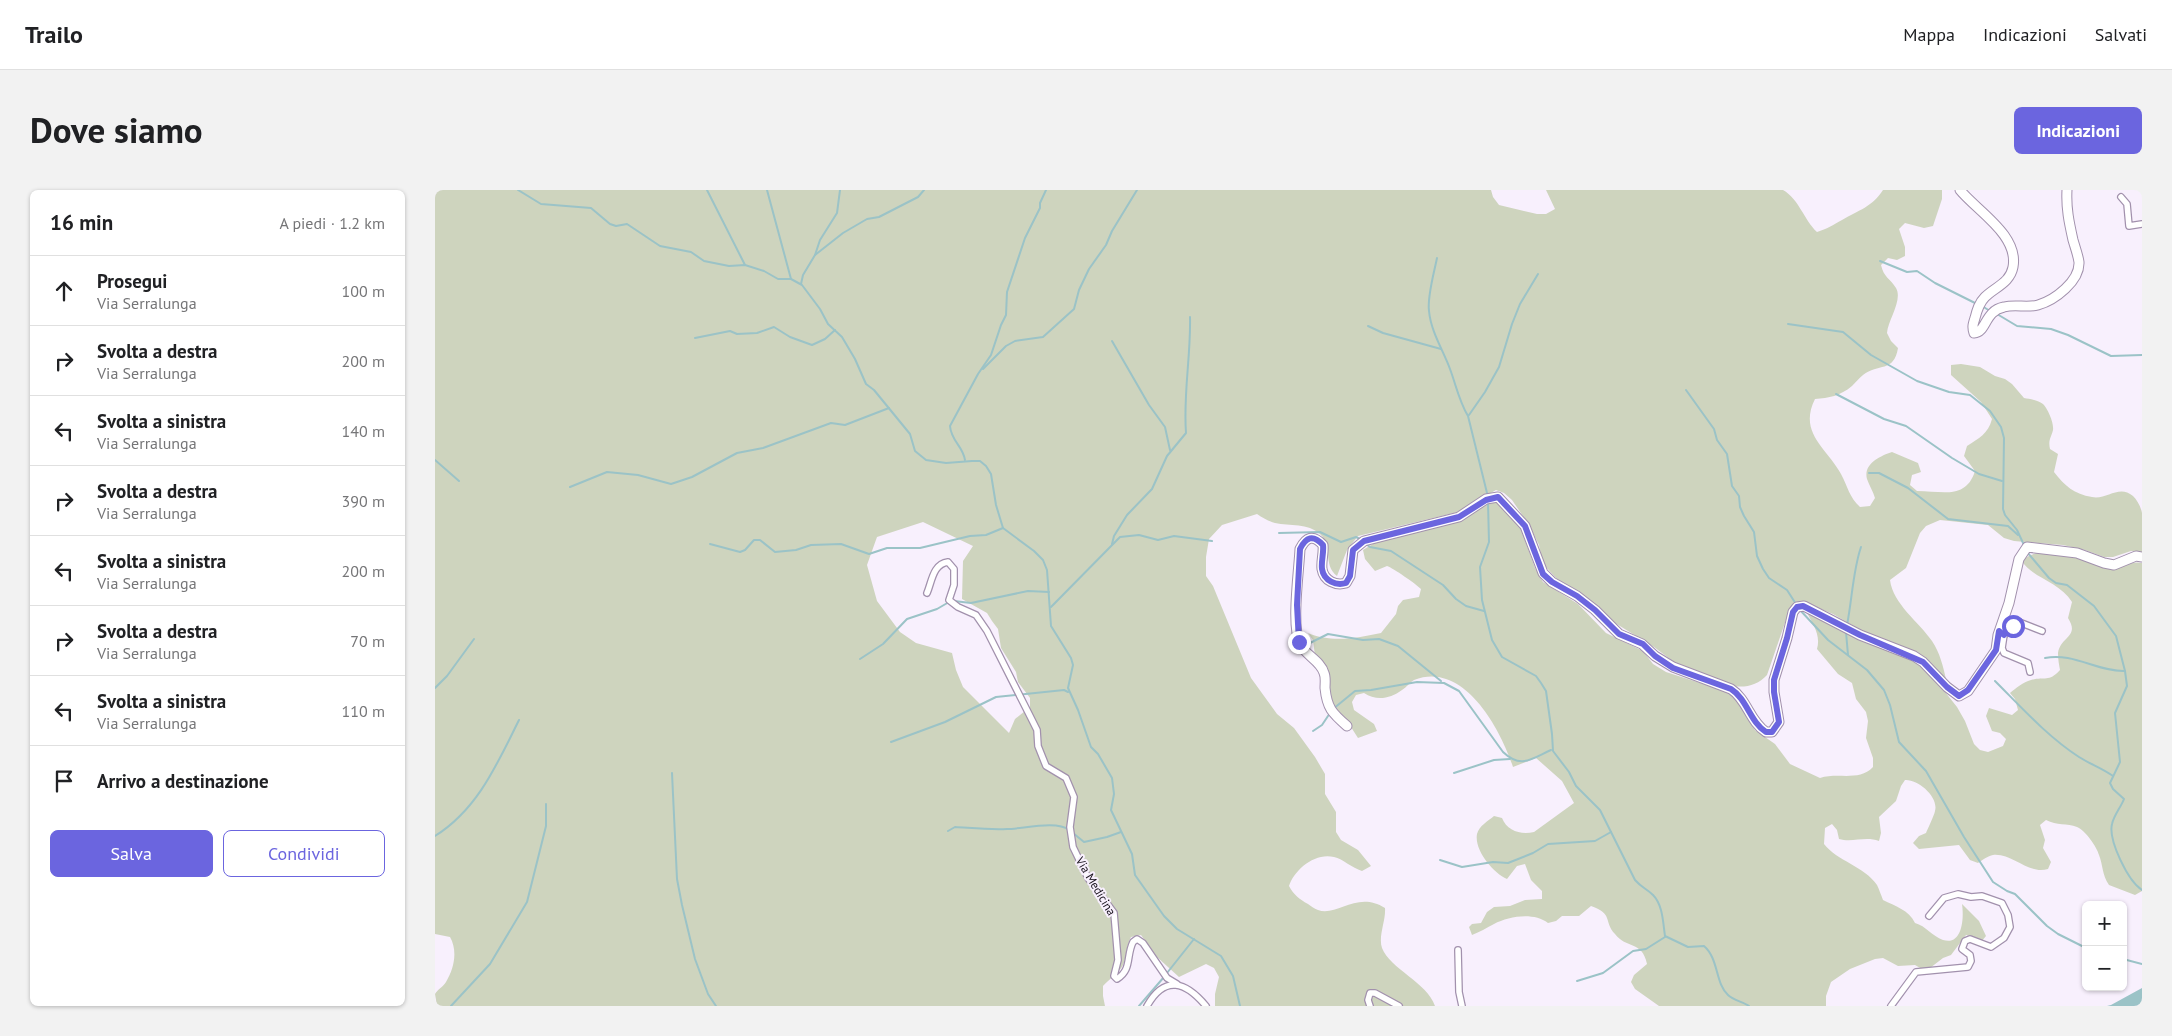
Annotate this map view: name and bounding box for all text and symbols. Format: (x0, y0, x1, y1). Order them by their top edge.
text: Trailo (25, 19, 83, 50)
text: Mappa (1903, 23, 1955, 46)
text: Indicazioni (1983, 23, 2067, 46)
text: Salvati (2095, 23, 2147, 46)
text: Dove siamo (30, 107, 203, 153)
button: Indicazioni (2014, 107, 2142, 154)
text: 16 min (50, 209, 113, 236)
text: A piedi · 1.2 km (279, 213, 385, 233)
text: Prosegui (97, 269, 167, 293)
icon: ahead (50, 277, 78, 305)
text: 100 m (342, 281, 385, 301)
text: Via Serralunga (97, 293, 197, 313)
text: Svolta a destra (97, 339, 218, 363)
icon: right (50, 347, 78, 375)
text: 200 m (342, 351, 385, 371)
text: Via Serralunga (97, 363, 197, 383)
text: Svolta a sinistra (97, 409, 226, 433)
icon: left (50, 417, 78, 445)
text: 140 m (342, 421, 385, 441)
text: Via Serralunga (97, 433, 197, 453)
text: Svolta a destra (97, 479, 218, 503)
icon: right (50, 487, 78, 515)
text: 390 m (342, 491, 385, 511)
text: Via Serralunga (97, 503, 197, 523)
text: Svolta a sinistra (97, 549, 226, 573)
icon: left (50, 557, 78, 585)
text: 200 m (342, 561, 385, 581)
text: Via Serralunga (97, 573, 197, 593)
route start (2002, 615, 2025, 638)
text: Svolta a destra (97, 619, 218, 643)
icon: right (50, 627, 78, 655)
text: 70 m (350, 631, 385, 651)
route end (1288, 631, 1311, 654)
text: Via Serralunga (97, 643, 197, 663)
text: Svolta a sinistra (97, 689, 226, 713)
icon: left (50, 697, 78, 725)
text: 110 m (342, 701, 385, 721)
text: Via Serralunga (97, 713, 197, 733)
icon: arrive (50, 767, 78, 795)
text: Arrivo a destinazione (97, 769, 269, 793)
button: Salva (50, 830, 213, 877)
button: Condividi (223, 830, 385, 877)
street label: Via Medicina (1072, 853, 1119, 918)
map controls (2082, 901, 2127, 991)
button: + (2082, 901, 2127, 946)
button: − (2082, 946, 2127, 991)

